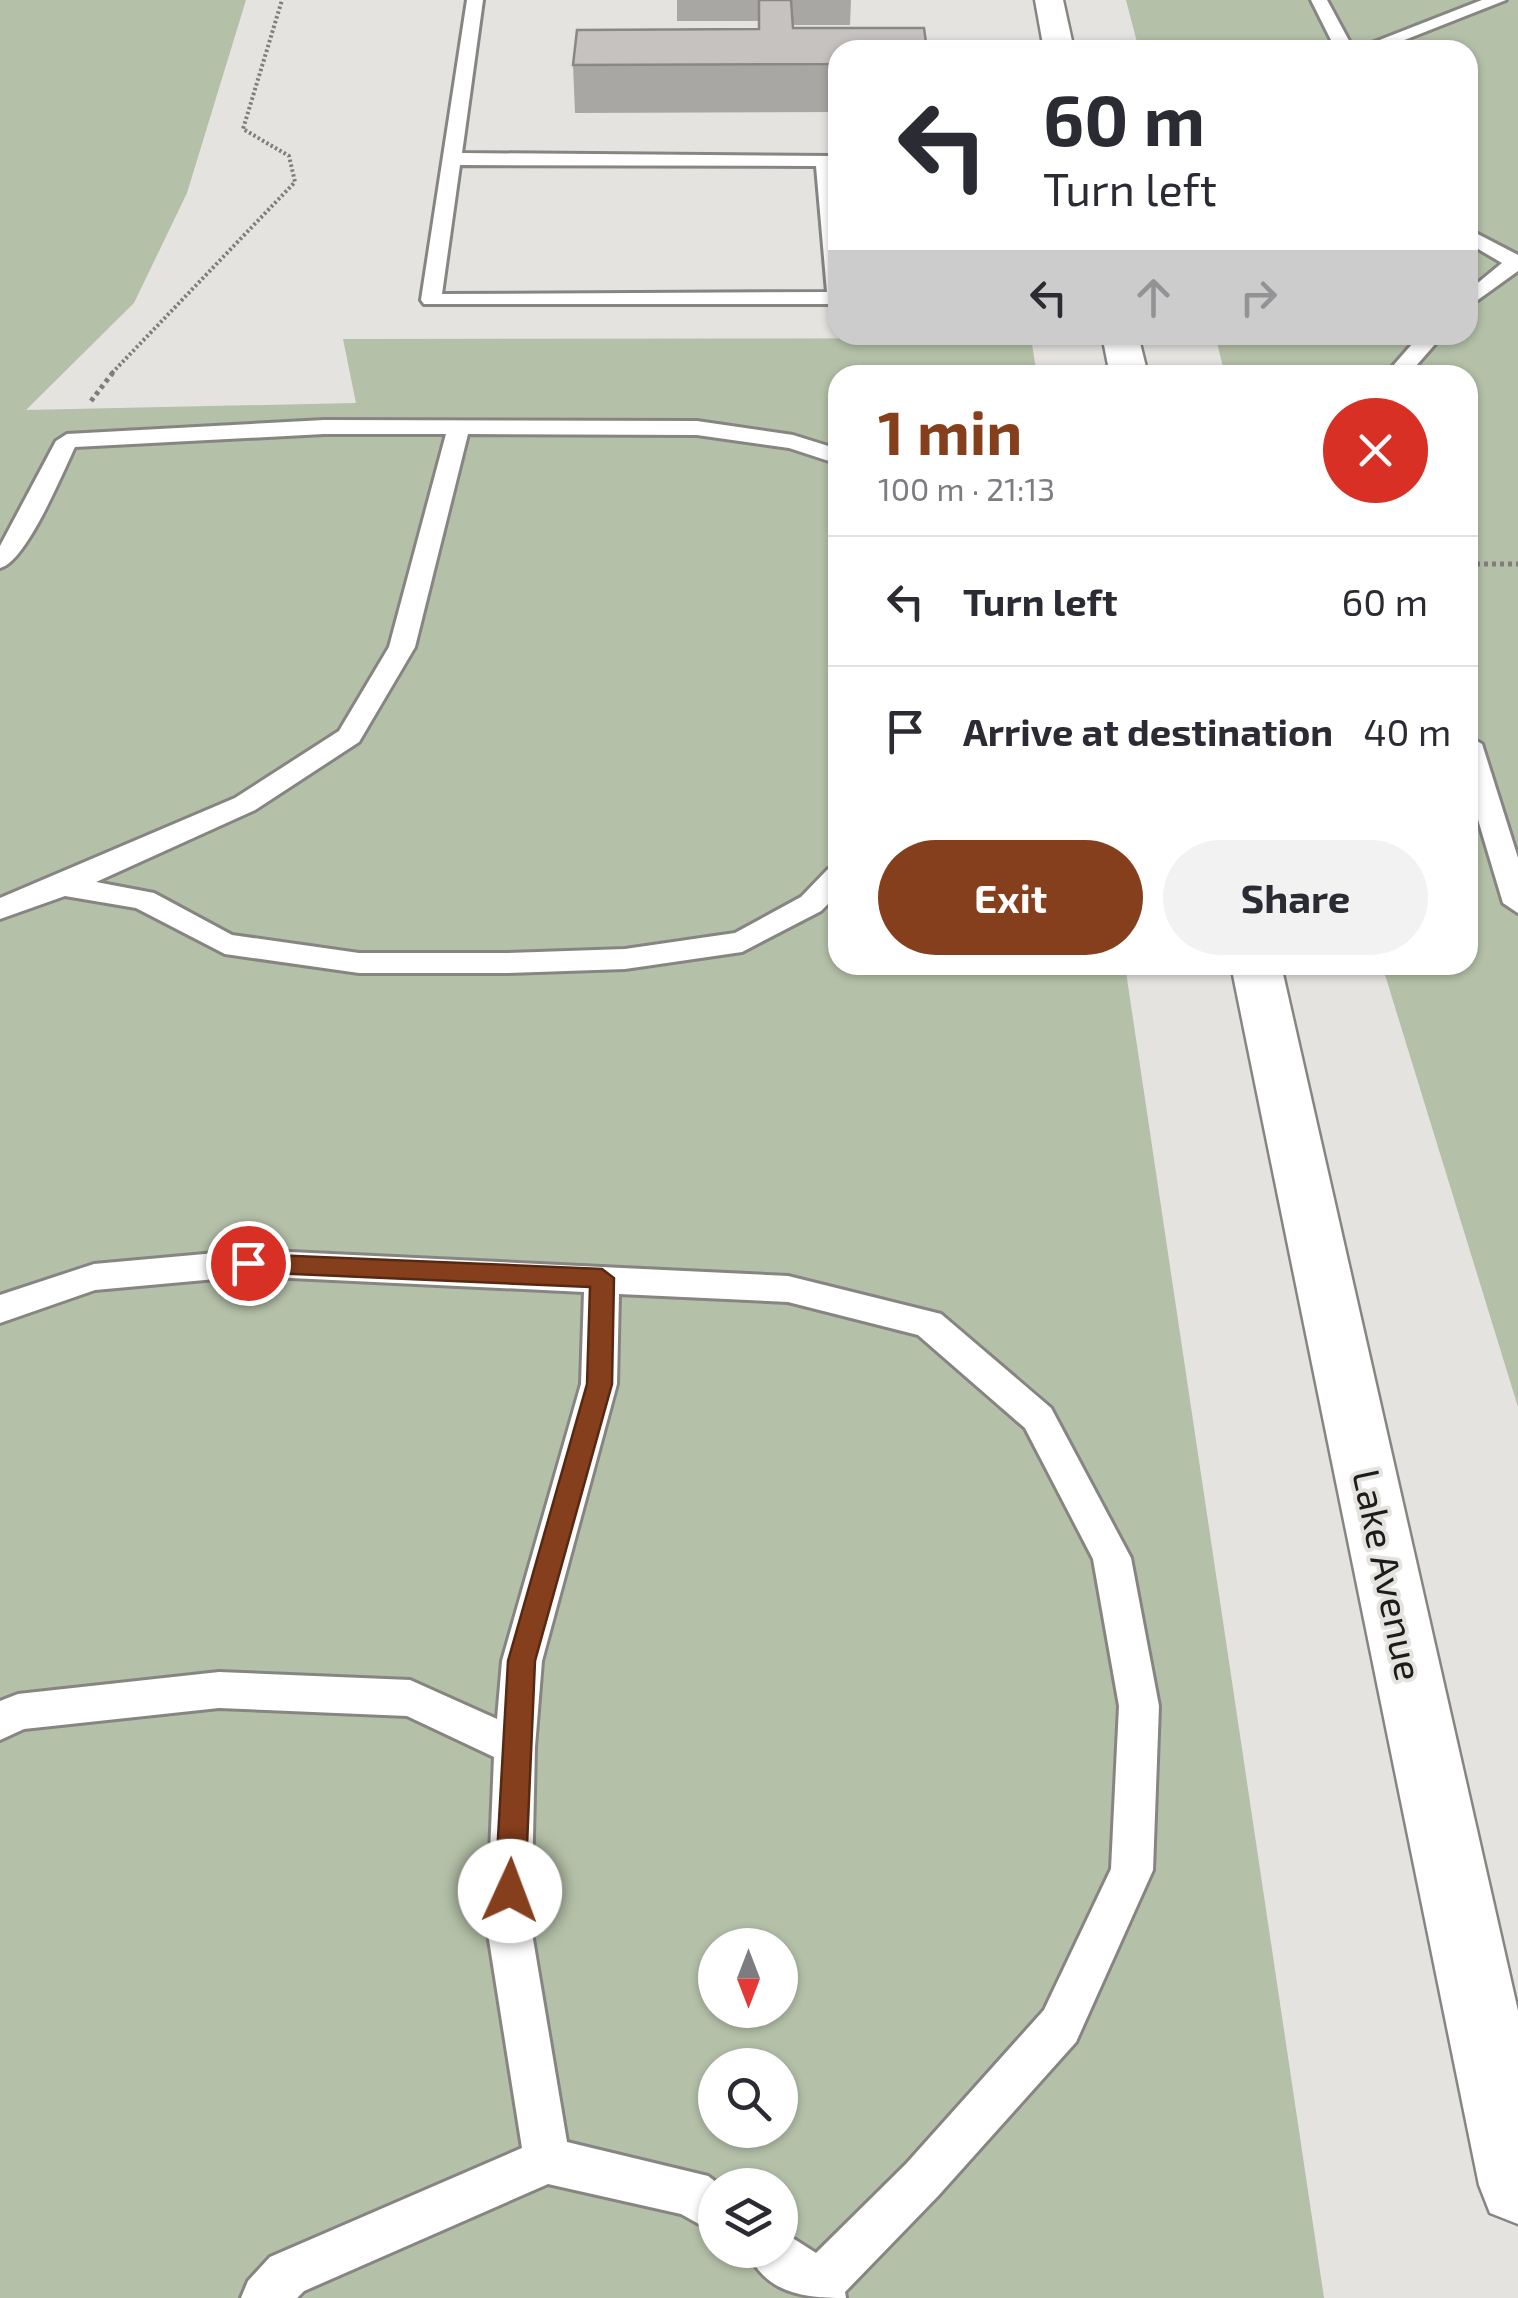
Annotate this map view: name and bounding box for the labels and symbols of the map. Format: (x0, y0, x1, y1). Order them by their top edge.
pin (206, 1221, 291, 1306)
street label: Lake Avenue (1344, 1465, 1434, 1684)
position arrow (458, 1839, 562, 1943)
north arrow (698, 1928, 798, 2028)

